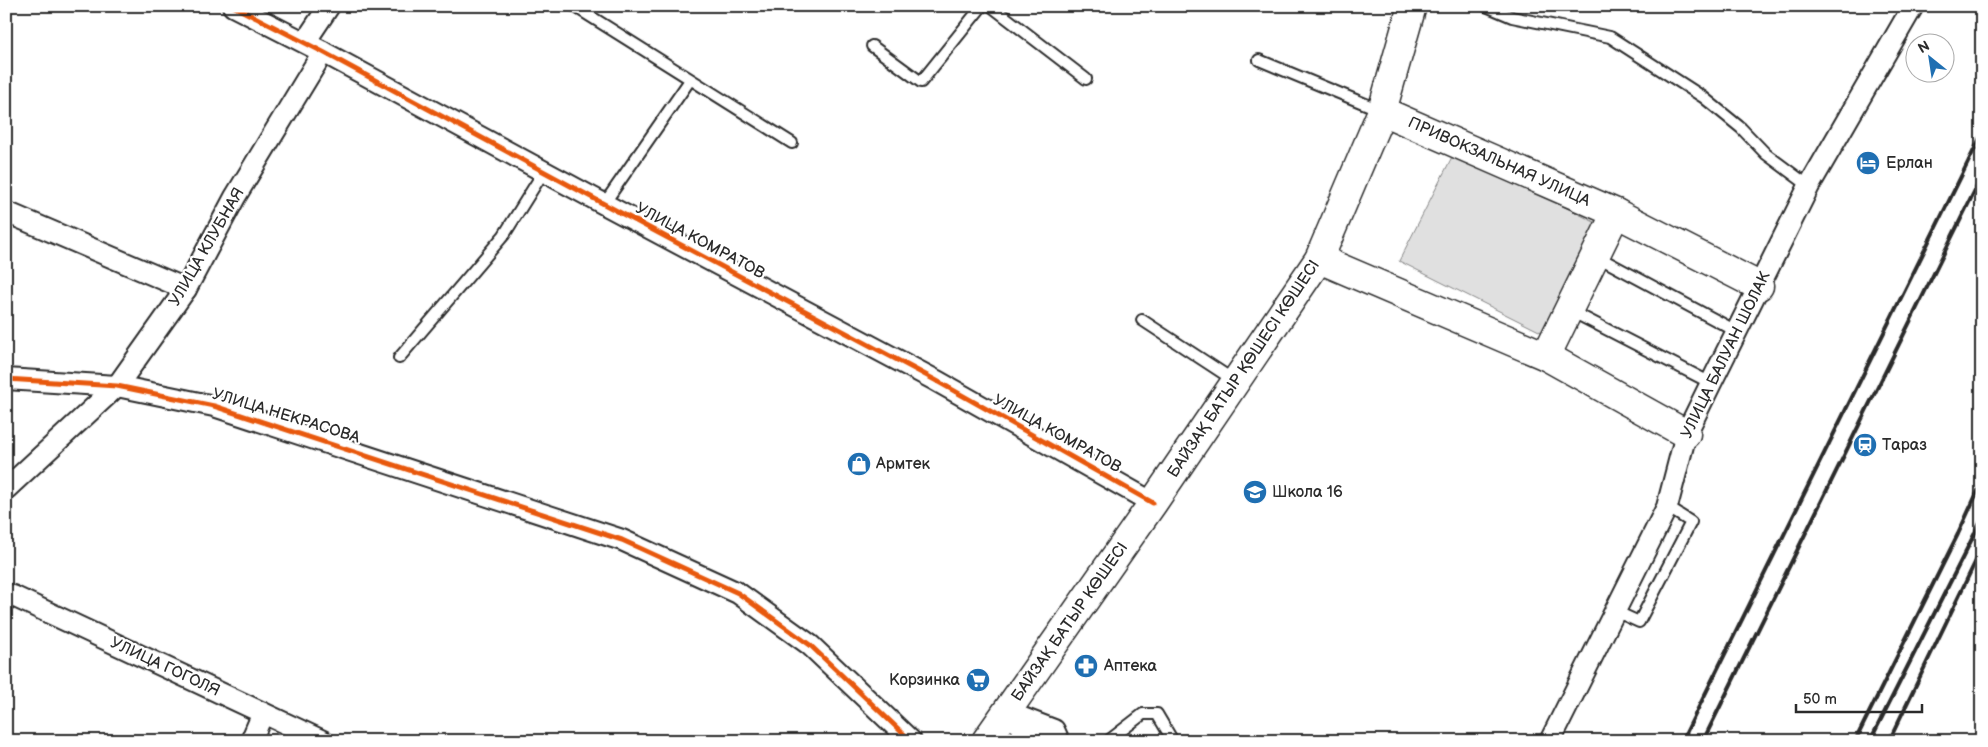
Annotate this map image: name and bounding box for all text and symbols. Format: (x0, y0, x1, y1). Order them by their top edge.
north arrow (1906, 32, 1956, 82)
text: N (1915, 37, 1933, 57)
street label: ПРИВОКЗАЛЬНАЯ УЛИЦА (1405, 113, 1593, 211)
hotel icon: Ерлан (1855, 150, 1881, 176)
place label: Ерлан (1886, 154, 1933, 173)
street label: УЛИЦА КЛУБНАЯ (165, 184, 249, 310)
street label: УЛИЦА КОМРАТОВ (632, 199, 768, 283)
street label: БАЙЗАҚ БАТЫР ҚӨШЕСІ КӨШЕСІ (1164, 257, 1324, 481)
street label: УЛИЦА БАЛУАН ШОЛАК (1677, 268, 1775, 441)
street label: УЛИЦА НЕКРАСОВА (210, 384, 362, 448)
street label: УЛИЦА КОМРАТОВ (990, 391, 1124, 477)
station icon: Тараз (1852, 432, 1878, 458)
place label: Тараз (1882, 436, 1927, 455)
shop icon: Армтек (846, 451, 872, 477)
place label: Армтек (875, 455, 931, 474)
school or university icon: Школа 16 (1242, 479, 1268, 505)
place label: Школа 16 (1272, 483, 1343, 502)
street label: БАЙЗАҚ БАТЫР КӨШЕСІ (1008, 539, 1132, 705)
street label: УЛИЦА ГОГОЛЯ (107, 633, 223, 701)
pharmacy icon: Аптека (1073, 653, 1099, 679)
place label: Аптека (1103, 657, 1158, 676)
supermarket icon: Корзинка (965, 667, 991, 693)
place label: Корзинка (889, 671, 961, 690)
scale bar (1796, 682, 1922, 714)
text: 50 m (1803, 690, 1837, 709)

